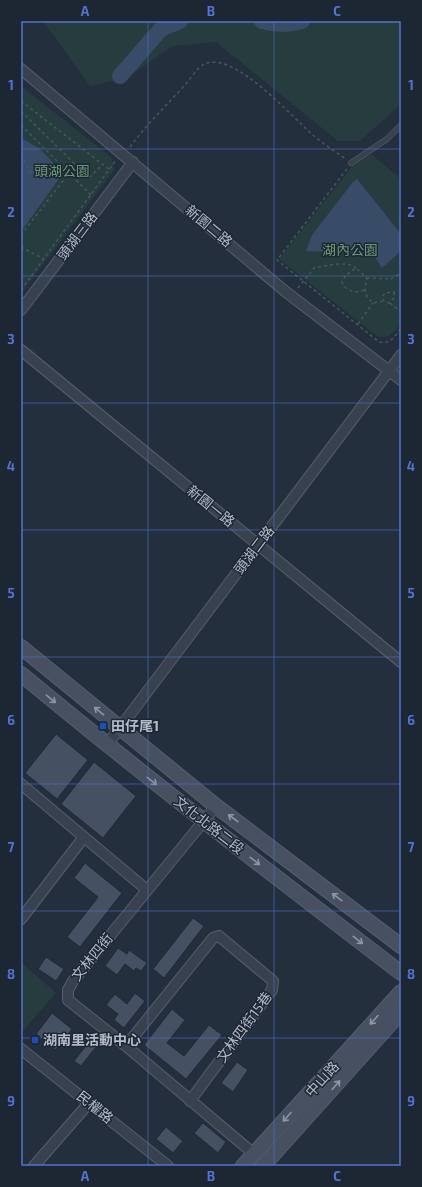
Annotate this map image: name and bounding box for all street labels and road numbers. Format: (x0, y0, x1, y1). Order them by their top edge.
street label: 新園二路 (182, 201, 236, 250)
street label: 頭湖三路 (53, 208, 100, 263)
street label: 新園一路 (184, 481, 238, 530)
street label: 頭湖二路 (230, 522, 277, 577)
street label: 文化北路二段 (171, 792, 248, 857)
street label: 文林四街 (67, 930, 116, 984)
street label: 文林四街15巷 (212, 988, 275, 1065)
street label: 中山路 (301, 1057, 342, 1100)
street label: 民權路 (74, 1087, 117, 1126)

